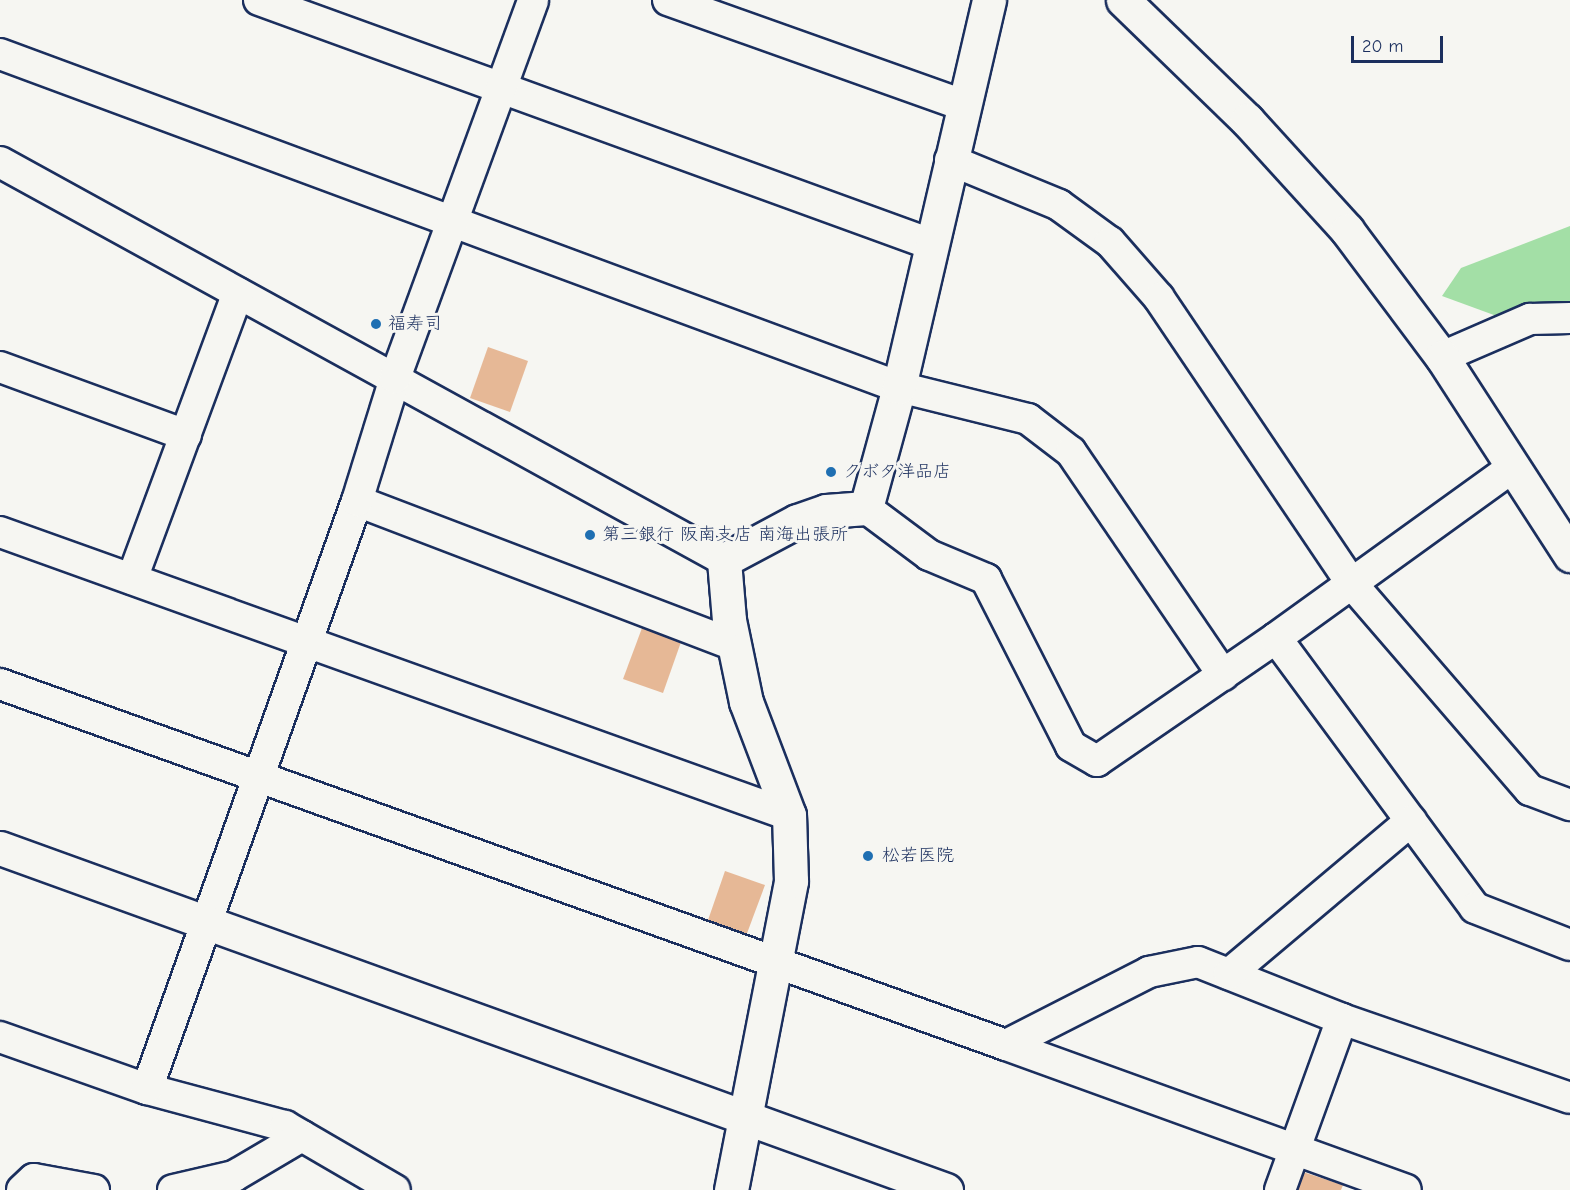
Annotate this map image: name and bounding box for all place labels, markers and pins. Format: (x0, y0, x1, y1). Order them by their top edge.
place label: 福寿司 (388, 313, 442, 335)
marker: 福寿司 (369, 317, 383, 331)
place label: クボタ洋品店 (843, 461, 951, 483)
marker: クボタ洋品店 (824, 465, 838, 479)
place label: 第三銀行 阪南支店 南海出張所 (602, 524, 848, 546)
marker: 第三銀行 阪南支店 南海出張所 (583, 528, 597, 542)
place label: 松若医院 (882, 845, 954, 867)
marker: 松若医院 (859, 847, 877, 865)

